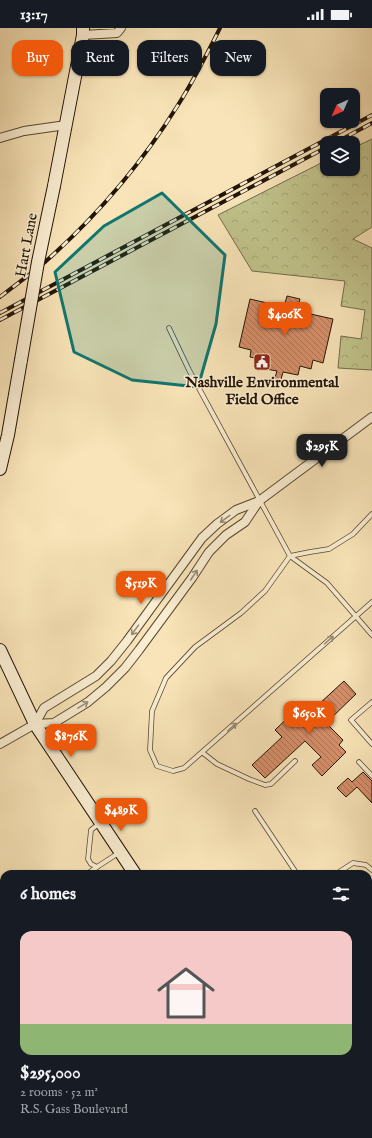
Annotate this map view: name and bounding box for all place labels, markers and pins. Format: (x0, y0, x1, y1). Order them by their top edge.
pin: $406K (257, 302, 313, 336)
public building icon: Nashville Environmental Field Office (252, 352, 272, 372)
place label: Nashville Environmental Field Office (184, 373, 340, 409)
pin: $295K (294, 434, 350, 468)
pin: $519K (113, 571, 169, 605)
pin: $650K (281, 701, 337, 735)
pin: $876K (43, 724, 99, 758)
pin: $489K (93, 798, 149, 832)

